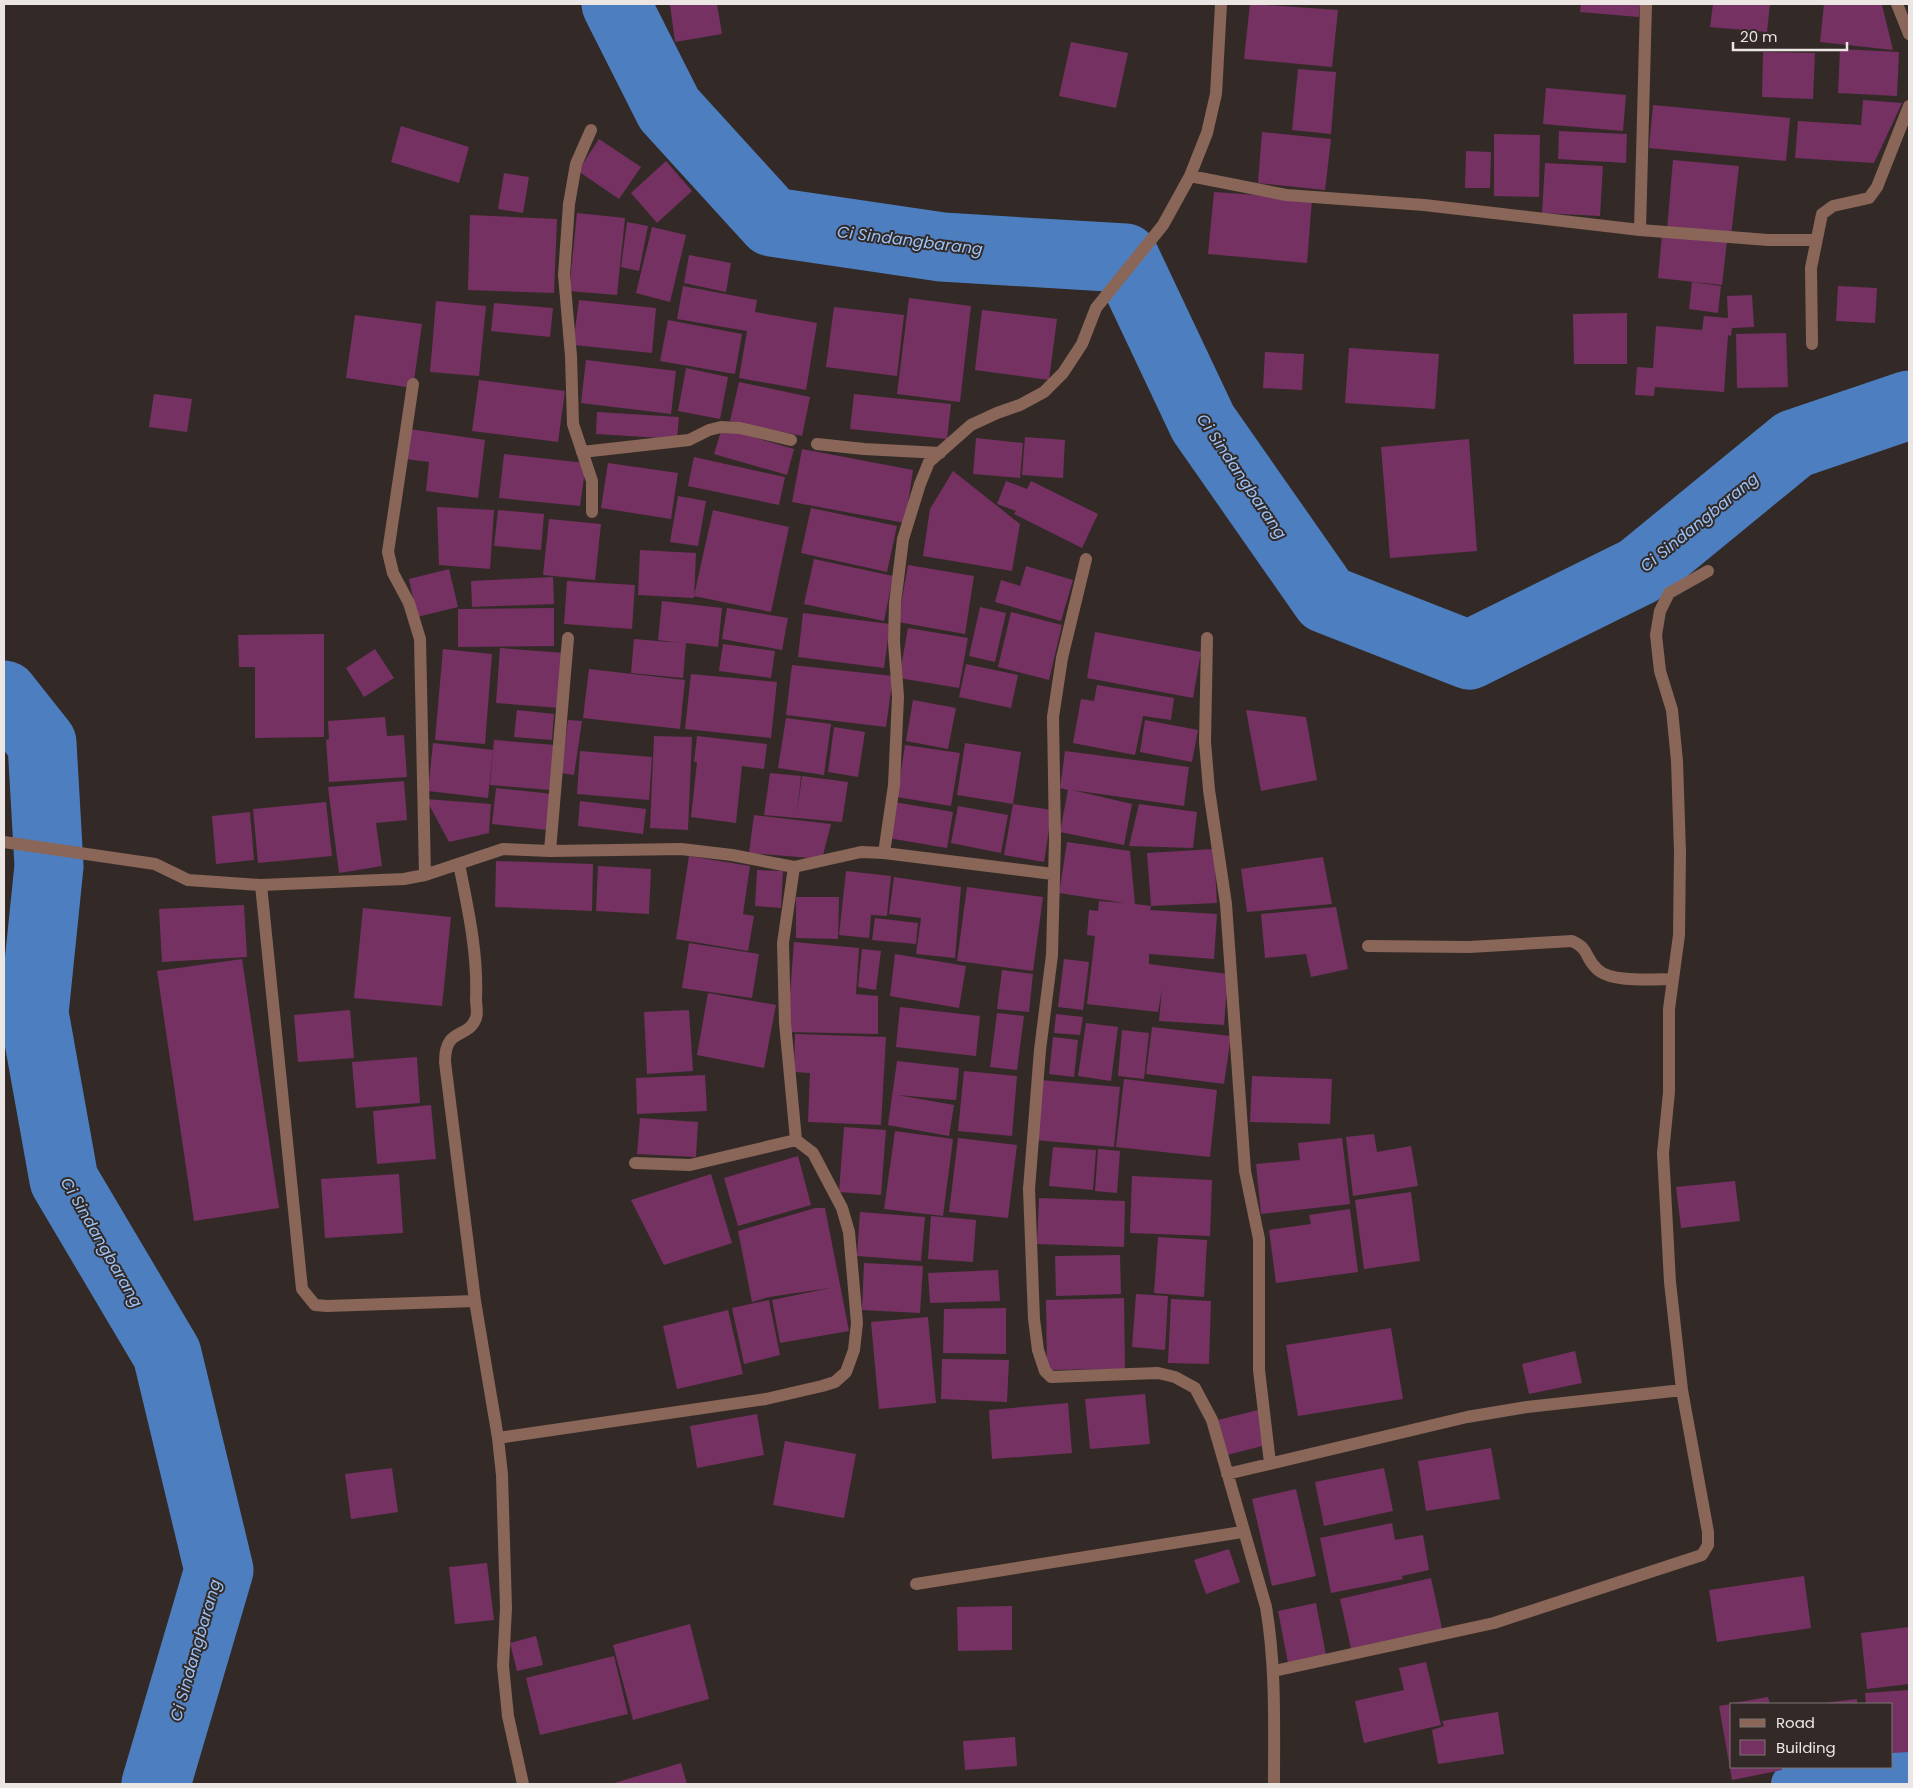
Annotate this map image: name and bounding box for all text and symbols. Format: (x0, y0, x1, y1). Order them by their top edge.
scale bar (1733, 20, 1847, 52)
text: 20 m (1740, 26, 1778, 47)
water label: Ci Sindangbarang (836, 220, 984, 261)
water label: Ci Sindangbarang (1191, 409, 1292, 544)
water label: Ci Sindangbarang (1635, 467, 1764, 577)
water label: Ci Sindangbarang (55, 1173, 148, 1312)
water label: Ci Sindangbarang (164, 1576, 227, 1724)
legend (1730, 1703, 1893, 1768)
text: Road (1776, 1712, 1815, 1733)
text: Building (1776, 1737, 1836, 1758)

